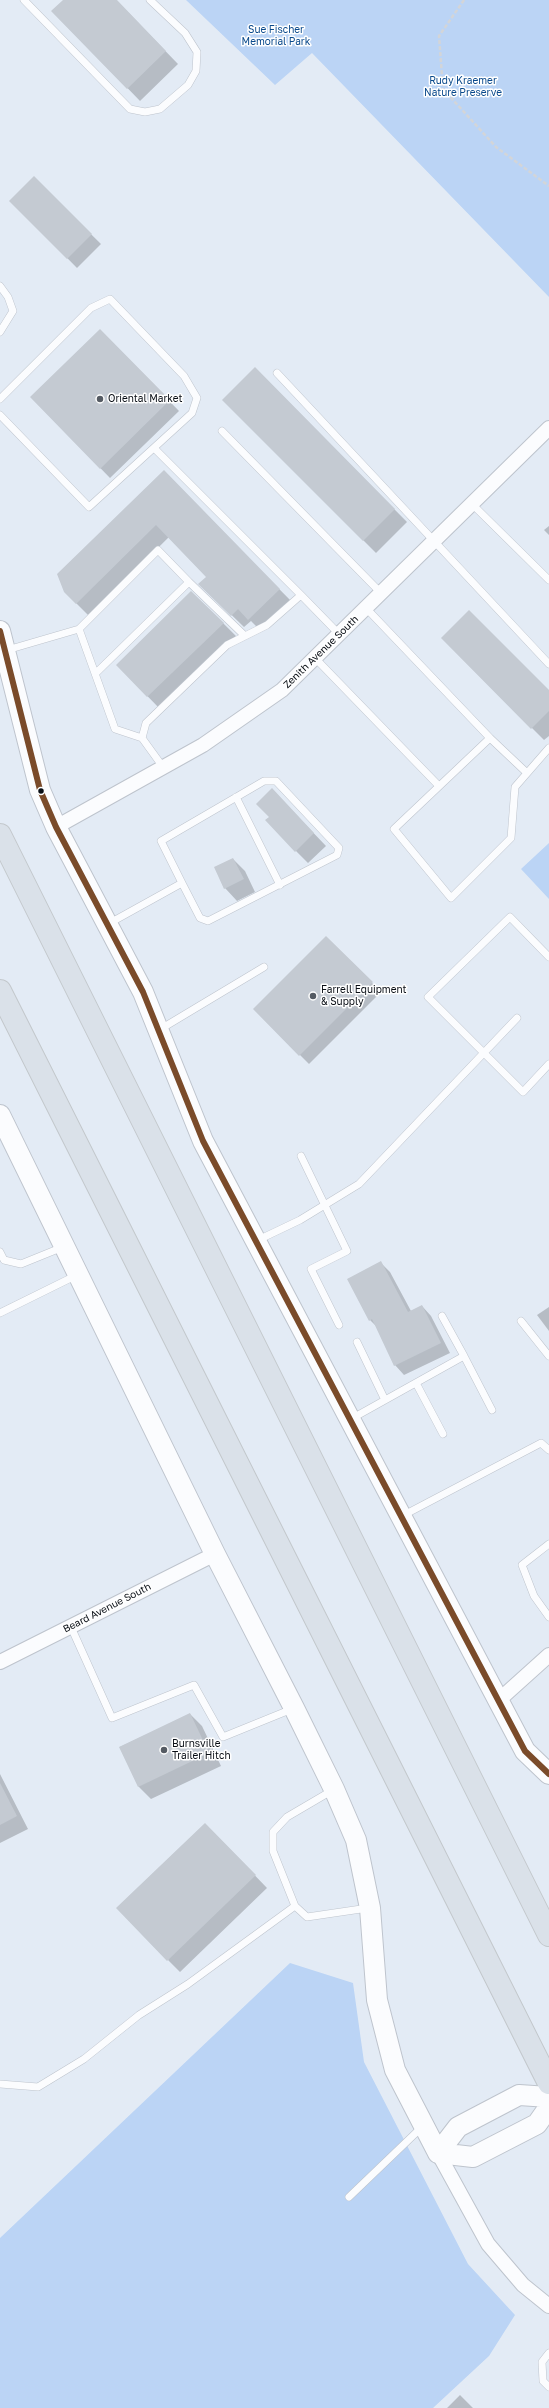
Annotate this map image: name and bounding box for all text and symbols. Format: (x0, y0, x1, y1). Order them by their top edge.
park label: Sue Fischer Memorial Park (242, 24, 310, 48)
park label: Rudy Kraemer Nature Preserve (424, 75, 502, 98)
place label: Oriental Market (108, 393, 183, 405)
marker: Oriental Market (95, 394, 105, 404)
street label: Zenith Avenue South (281, 613, 361, 691)
unlabelled marker (36, 786, 46, 796)
place label: Farrell Equipment & Supply (321, 984, 407, 1008)
marker: Farrell Equipment & Supply (308, 991, 318, 1001)
street label: Beard Avenue South (61, 1581, 153, 1635)
place label: Burnsville Trailer Hitch (172, 1738, 231, 1762)
marker: Burnsville Trailer Hitch (159, 1745, 169, 1755)

